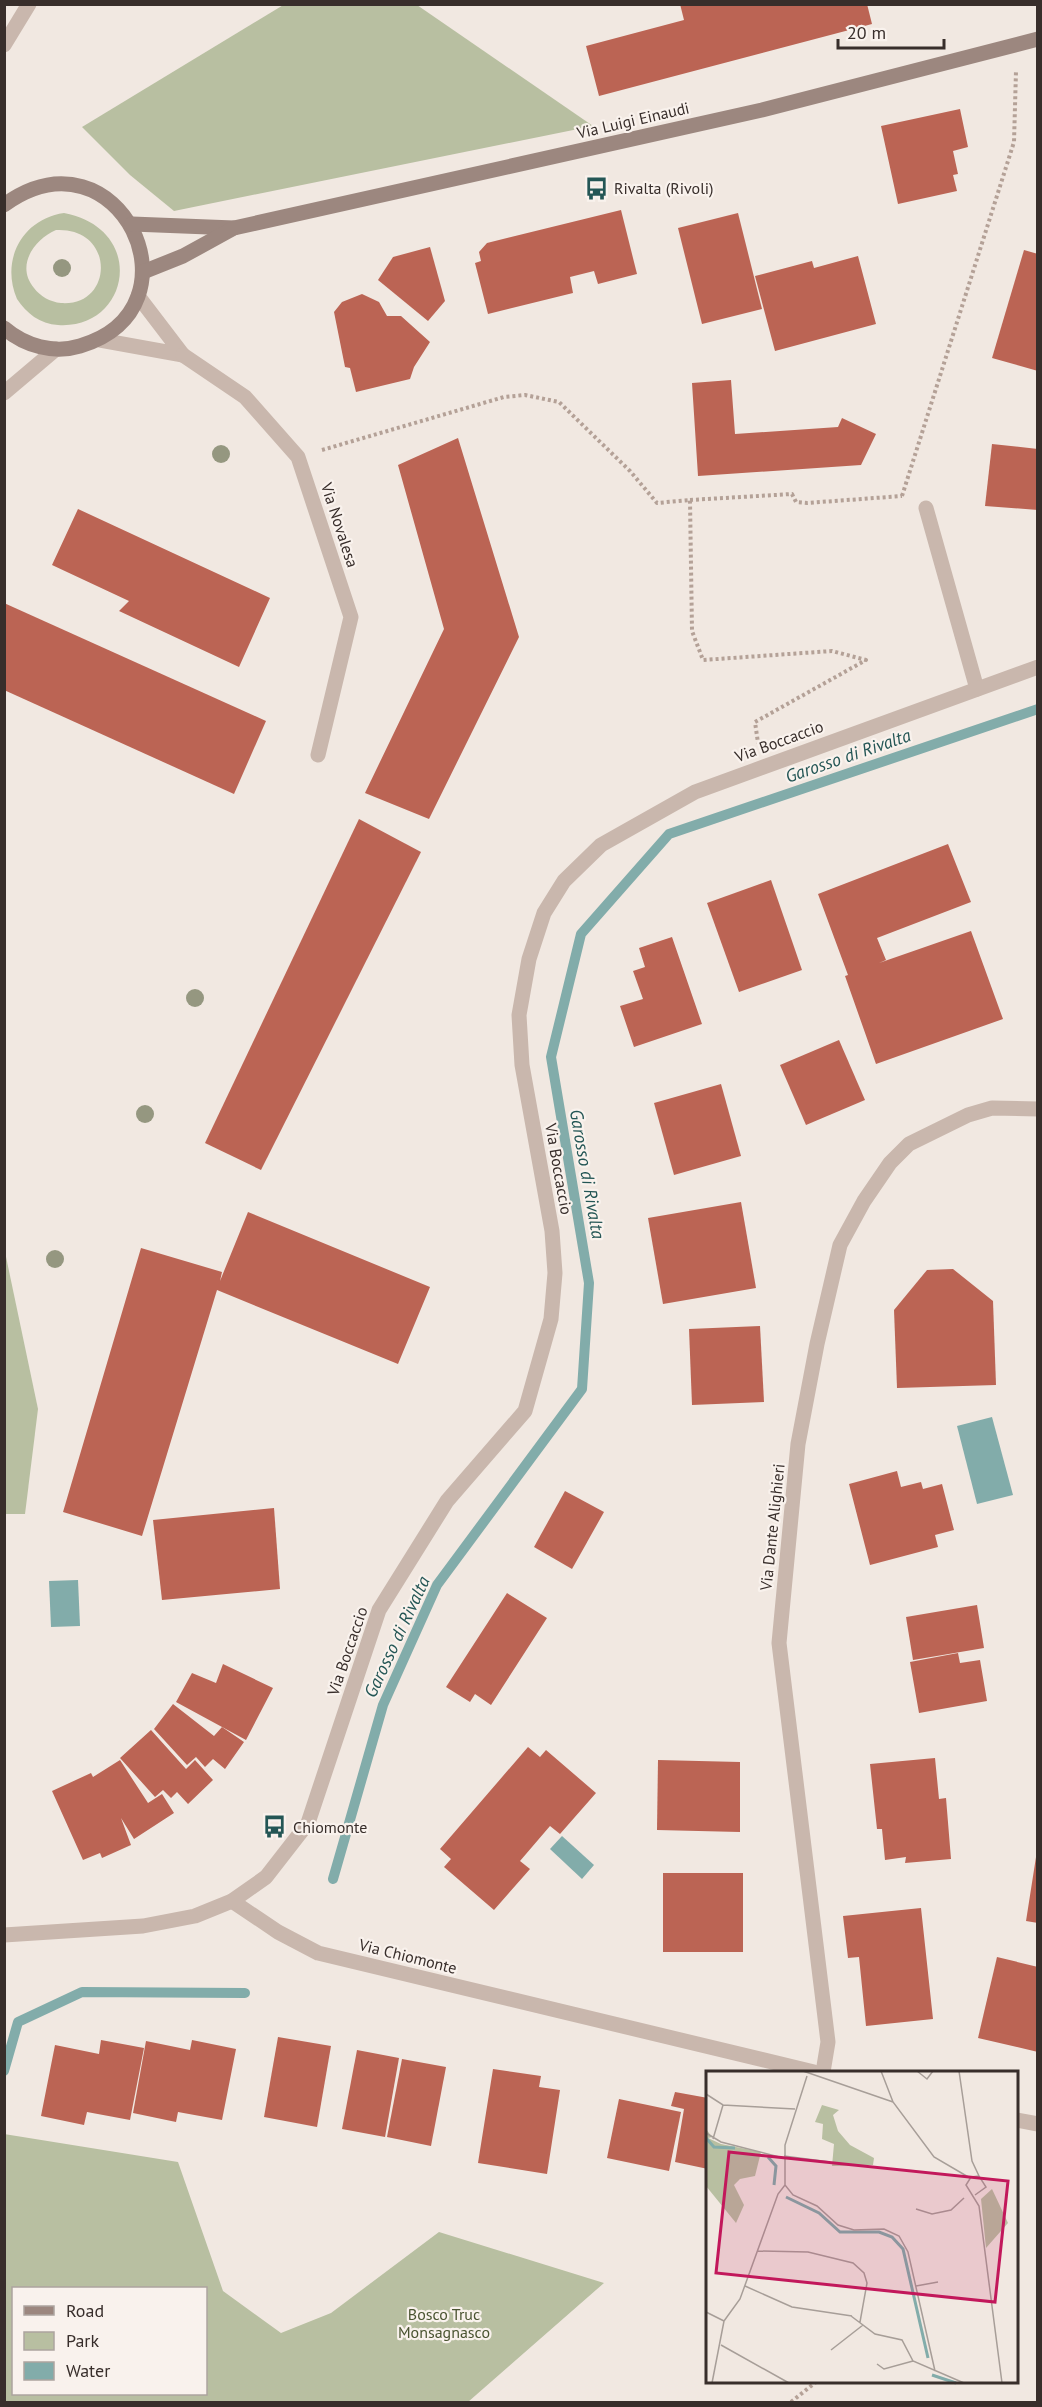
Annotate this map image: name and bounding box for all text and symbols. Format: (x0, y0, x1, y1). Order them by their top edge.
scale bar (838, 12, 944, 50)
text: 20 m (847, 21, 886, 44)
street label: Via Luigi Einaudi (574, 97, 691, 143)
bus stop icon: Rivalta (Rivoli) (583, 175, 609, 201)
place label: Rivalta (Rivoli) (614, 178, 714, 198)
street label: Via Novalesa (317, 479, 363, 570)
street label: Via Boccaccio (731, 716, 826, 767)
water label: Garosso di Rivalta (782, 723, 914, 788)
water label: Garosso di Rivalta (565, 1107, 610, 1241)
street label: Via Boccaccio (541, 1121, 577, 1216)
street label: Via Dante Alighieri (755, 1462, 789, 1593)
water label: Garosso di Rivalta (358, 1572, 435, 1701)
street label: Via Boccaccio (322, 1604, 372, 1699)
bus stop icon: Chiomonte (262, 1814, 288, 1840)
place label: Chiomonte (293, 1817, 367, 1837)
street label: Via Chiomonte (356, 1934, 459, 1978)
inset map (706, 2071, 1018, 2383)
legend (12, 2287, 207, 2395)
text: Road (66, 2299, 104, 2322)
park label: Bosco Truc Monsagnasco (398, 2304, 490, 2342)
text: Park (66, 2329, 99, 2352)
text: Water (66, 2359, 110, 2382)

